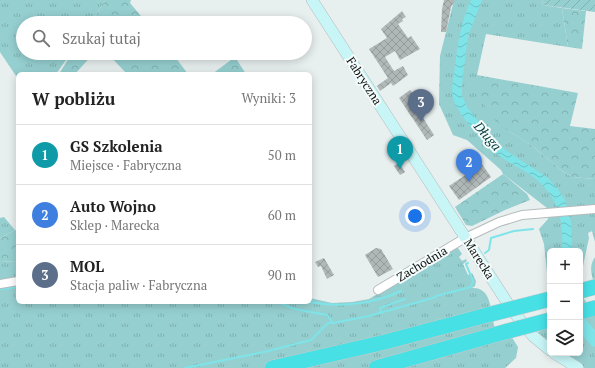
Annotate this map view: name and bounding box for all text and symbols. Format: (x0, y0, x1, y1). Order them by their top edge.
search box (16, 16, 312, 60)
icon: search (30, 27, 52, 49)
text: Szukaj tutaj (62, 28, 141, 48)
street label: Fabryczna (343, 54, 385, 108)
text: W pobliżu (32, 87, 115, 110)
text: Wyniki: 3 (241, 89, 296, 107)
pin: 3 (408, 89, 434, 122)
water label: Długa (470, 117, 506, 155)
text: GS Szkolenia (70, 136, 163, 156)
pin: 1 (387, 136, 413, 169)
text: 1 (41, 146, 49, 164)
text: 50 m (268, 146, 296, 164)
pin: 2 (456, 149, 482, 182)
text: Miejsce · Fabryczna (70, 156, 182, 174)
text: Auto Wojno (70, 196, 156, 216)
text: 2 (41, 206, 49, 224)
text: 60 m (268, 206, 296, 224)
your location (405, 206, 425, 226)
text: Sklep · Marecka (70, 216, 160, 234)
street label: Marecka (461, 236, 498, 282)
street label: Zachodnia (394, 243, 450, 284)
map controls (547, 248, 583, 356)
button: + (547, 248, 583, 284)
text: MOL (70, 256, 104, 276)
text: 3 (41, 266, 49, 284)
text: 90 m (268, 266, 296, 284)
text: Stacja paliw · Fabryczna (70, 276, 207, 294)
button: − (547, 284, 583, 320)
button: layers (547, 320, 583, 356)

